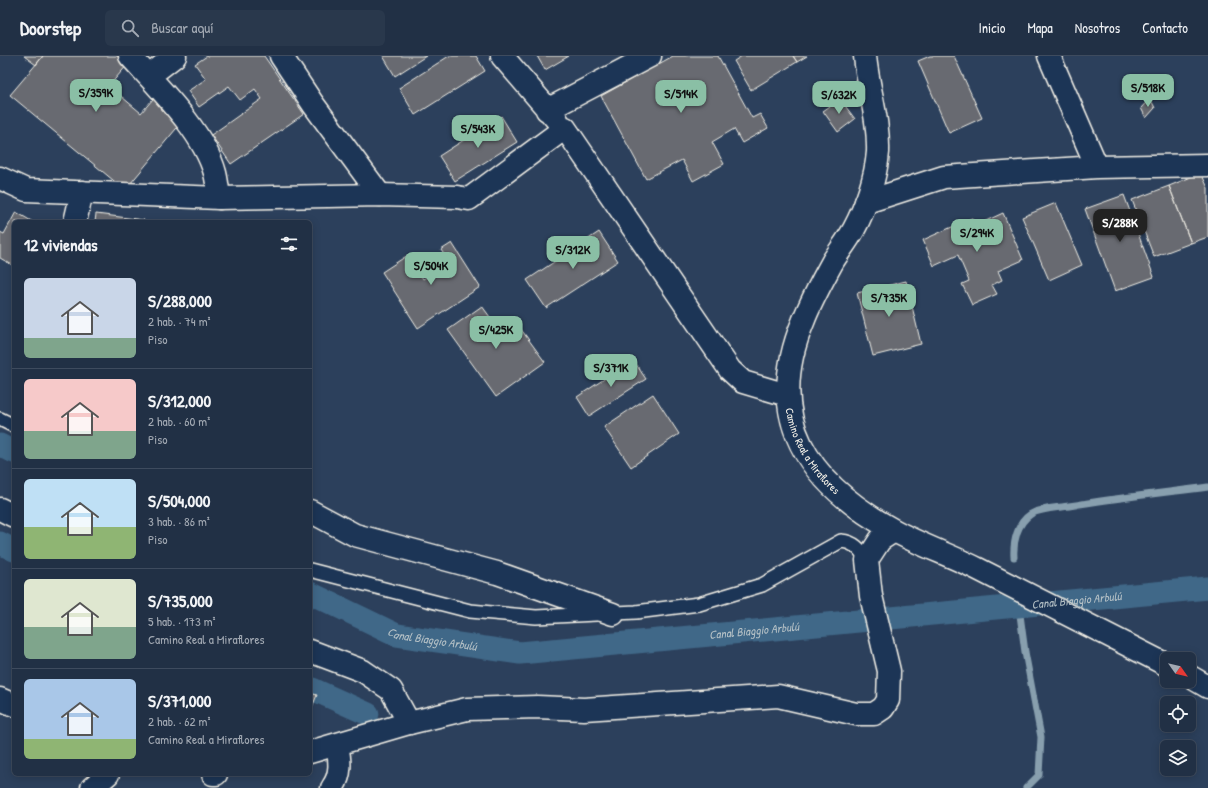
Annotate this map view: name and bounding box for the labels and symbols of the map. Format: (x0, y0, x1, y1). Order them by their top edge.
pin: S/518K (1115, 74, 1181, 108)
pin: S/359K (63, 79, 129, 113)
pin: S/514K (648, 80, 714, 114)
pin: S/632K (806, 81, 872, 115)
pin: S/543K (445, 115, 511, 149)
pin: S/288K (1087, 209, 1153, 243)
pin: S/294K (944, 219, 1010, 253)
pin: S/312K (540, 236, 606, 270)
pin: S/504K (398, 252, 464, 286)
pin: S/735K (856, 284, 922, 318)
pin: S/425K (463, 316, 529, 350)
pin: S/371K (578, 354, 644, 388)
street label: Camino Real a Miraflores (783, 407, 843, 497)
water label: Canal Biaggio Arbulú (1031, 587, 1123, 613)
water label: Canal Biaggio Arbulú (708, 618, 801, 643)
water label: Canal Biaggio Arbulú (385, 623, 479, 655)
north arrow (1160, 652, 1196, 688)

